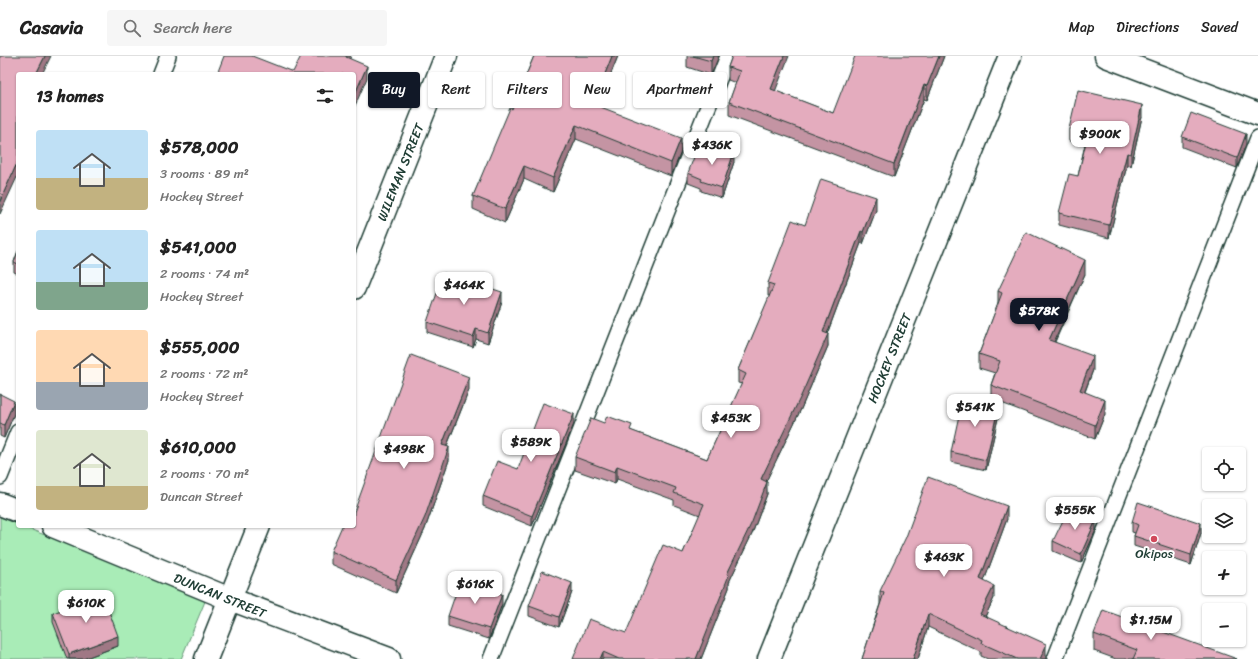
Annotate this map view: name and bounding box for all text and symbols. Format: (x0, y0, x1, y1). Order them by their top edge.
search box (107, 10, 387, 46)
text: Casavia (20, 11, 83, 44)
text: Search here (153, 15, 232, 41)
text: Map (1068, 15, 1094, 40)
text: Directions (1116, 15, 1179, 40)
text: Saved (1201, 15, 1238, 40)
icon: search (121, 17, 143, 39)
chip: Buy (368, 72, 420, 108)
chip: Rent (428, 72, 485, 108)
chip: Filters (493, 72, 562, 108)
chip: New (570, 72, 625, 108)
chip: Apartment (633, 72, 727, 108)
text: 13 homes (36, 81, 103, 111)
icon: filters (314, 85, 336, 107)
street label: WILEMAN STREET (370, 119, 431, 225)
pin: $900K (1072, 121, 1128, 155)
text: $900K (1079, 122, 1121, 145)
text: $578,000 (160, 132, 239, 162)
pin: $436K (684, 132, 740, 166)
text: $436K (692, 133, 732, 156)
icon: home (68, 146, 116, 194)
text: 3 rooms · 89 m² (160, 162, 249, 185)
text: Hockey Street (160, 185, 243, 208)
text: $541,000 (160, 232, 237, 262)
icon: home (68, 246, 116, 294)
text: 2 rooms · 74 m² (160, 262, 249, 285)
pin: $464K (436, 272, 492, 306)
text: $464K (444, 273, 484, 296)
text: Hockey Street (160, 285, 243, 308)
pin: $578K (1011, 298, 1067, 332)
text: $578K (1019, 299, 1059, 322)
street label: HOCKEY STREET (861, 309, 918, 407)
text: $555,000 (160, 332, 239, 362)
icon: home (68, 346, 116, 394)
text: 2 rooms · 72 m² (160, 362, 248, 385)
text: Hockey Street (160, 385, 243, 408)
pin: $541K (947, 394, 1003, 428)
text: $541K (956, 395, 994, 418)
pin: $453K (703, 405, 759, 439)
text: $453K (711, 406, 751, 429)
pin: $589K (503, 429, 559, 463)
text: $589K (511, 430, 551, 453)
text: $610,000 (160, 432, 236, 462)
pin: $498K (376, 436, 432, 470)
text: $498K (384, 437, 424, 460)
icon: home (68, 446, 116, 494)
map controls (1202, 447, 1246, 647)
button: locate (1202, 447, 1246, 491)
text: 2 rooms · 70 m² (160, 462, 249, 485)
text: Duncan Street (160, 485, 243, 508)
pin: $555K (1047, 497, 1103, 531)
text: $555K (1055, 498, 1095, 521)
button: layers (1202, 499, 1246, 543)
marker: Okipos (1149, 534, 1159, 544)
place label: Okipos (1135, 542, 1174, 565)
pin: $463K (916, 544, 972, 578)
text: $463K (924, 545, 964, 568)
button: + (1202, 551, 1246, 595)
street label: DUNCAN STREET (170, 566, 271, 625)
pin: $616K (447, 571, 503, 605)
text: $616K (457, 572, 494, 595)
pin: $610K (58, 590, 114, 624)
text: $610K (67, 591, 105, 614)
button: − (1202, 603, 1246, 647)
pin: $1.15M (1118, 607, 1184, 641)
text: $1.15M (1130, 608, 1172, 631)

